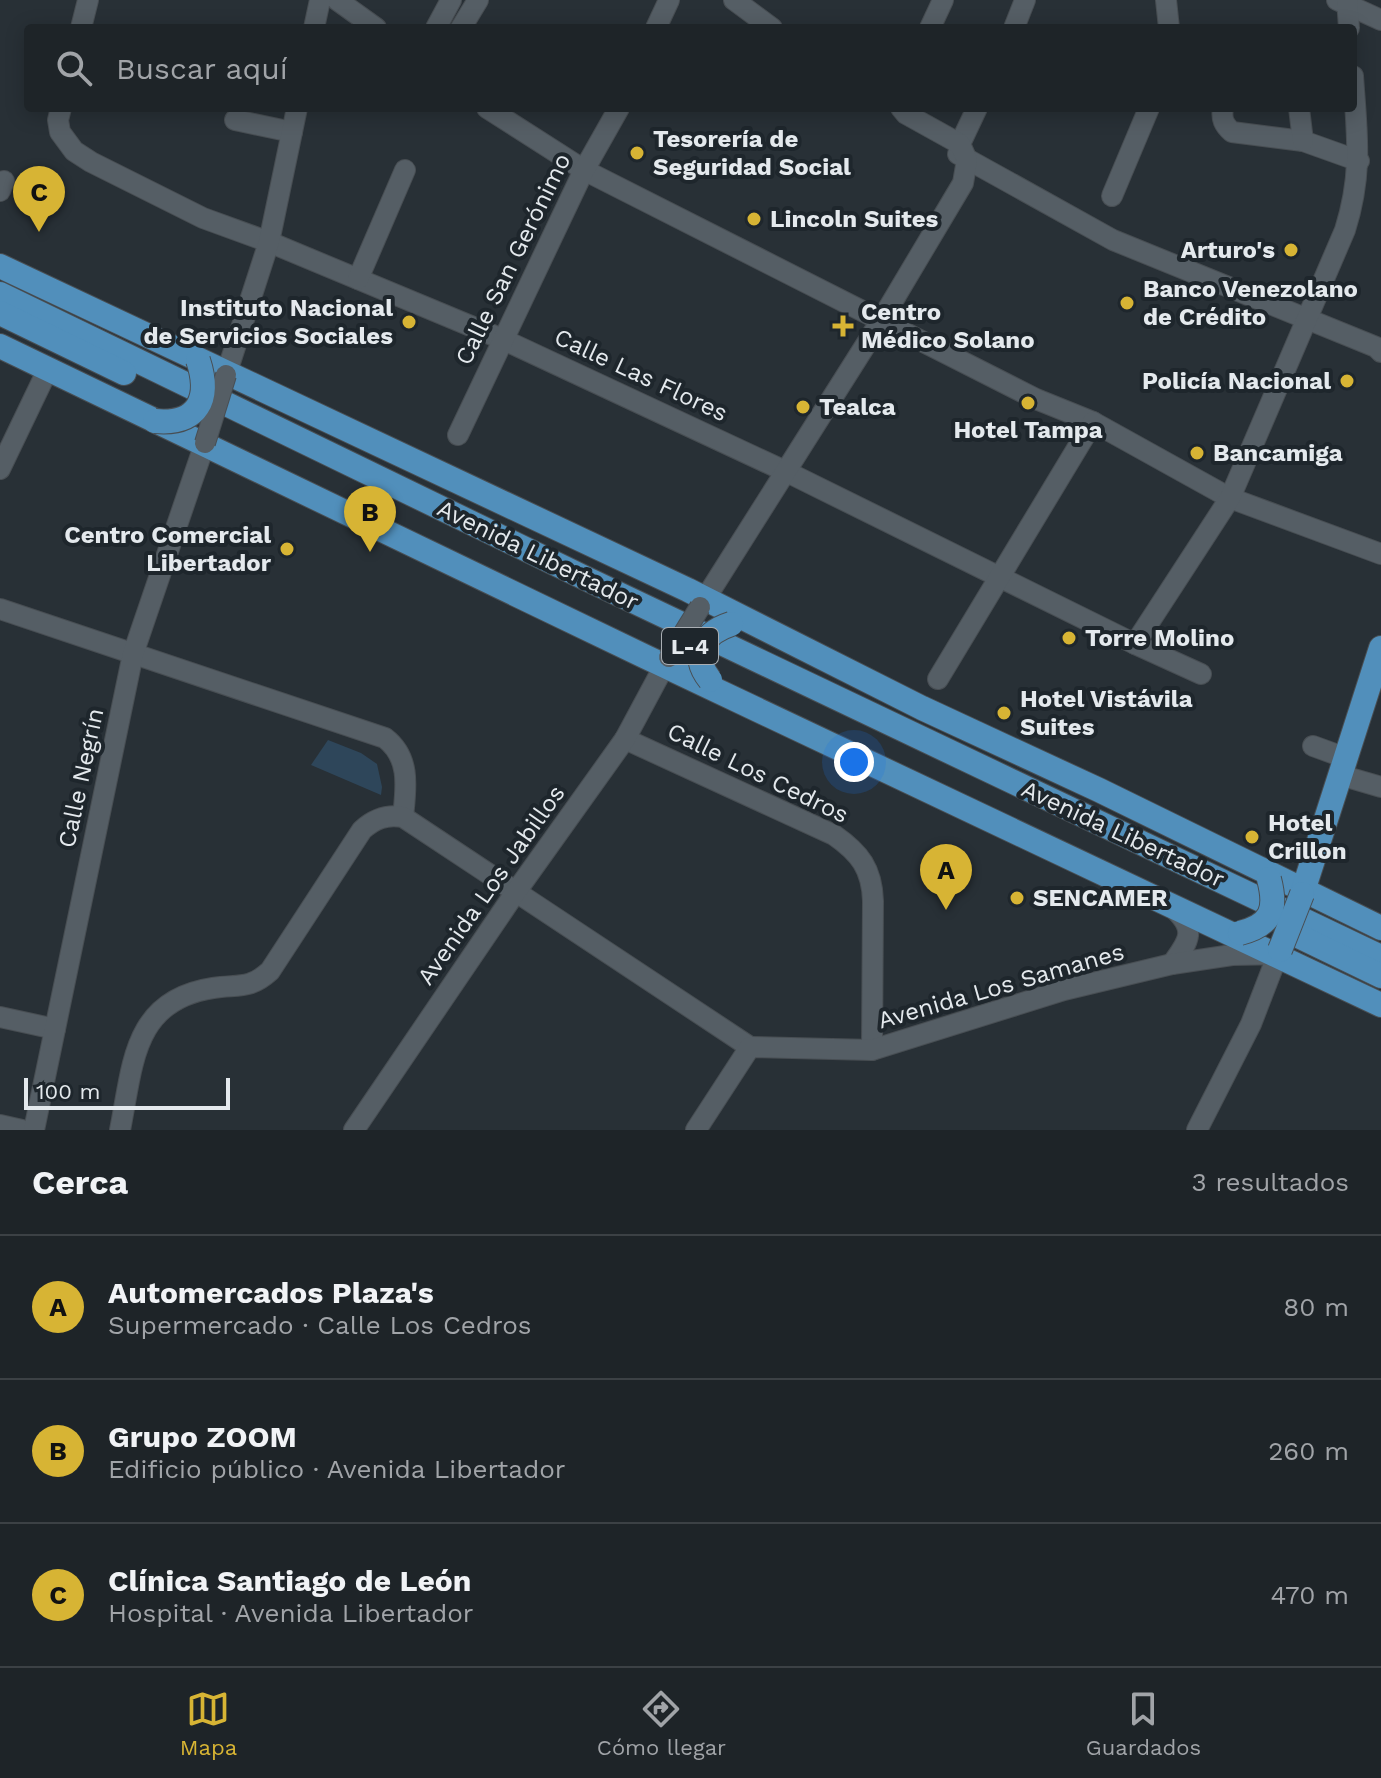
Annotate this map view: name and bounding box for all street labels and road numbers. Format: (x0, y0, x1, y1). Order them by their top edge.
street label: Calle San Gerónimo (450, 149, 576, 369)
street label: Calle Las Flores (550, 323, 732, 427)
street label: Avenida Libertador (433, 494, 643, 616)
road number: L-4 (662, 628, 718, 664)
street label: Calle Negrín (53, 706, 109, 850)
street label: Calle Los Cedros (663, 717, 853, 829)
street label: Avenida Libertador (1017, 775, 1229, 893)
street label: Avenida Los Jabillos (411, 780, 571, 990)
street label: Avenida Los Samanes (875, 937, 1127, 1035)

